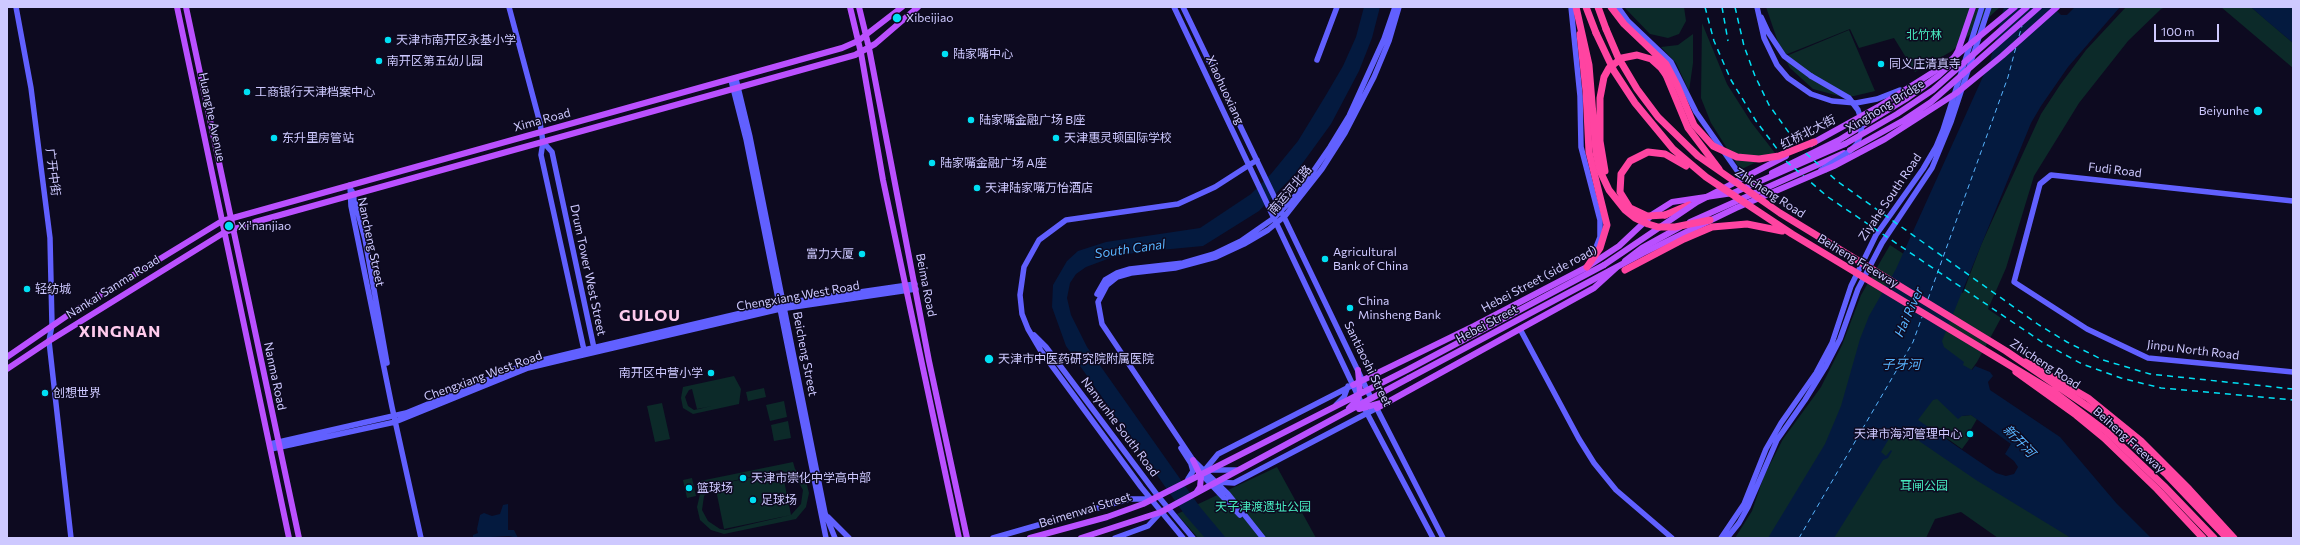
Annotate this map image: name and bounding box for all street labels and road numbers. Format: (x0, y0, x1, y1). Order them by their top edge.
street label: Xiaohuoxiang (1203, 53, 1247, 127)
street label: Huanghe Avenue (196, 71, 228, 163)
street label: Xinghong Bridge (1843, 76, 1927, 136)
street label: Xima Road (512, 106, 572, 134)
street label: 红桥北大街 (1778, 112, 1838, 152)
street label: 广开中街 (43, 147, 63, 197)
street label: Ziyahe South Road (1856, 151, 1924, 243)
street label: Fudi Road (2087, 160, 2143, 180)
street label: 南运河北路 (1265, 162, 1315, 218)
street label: Zhicheng Road (1732, 165, 1808, 221)
street label: Nancheng Street (355, 196, 387, 288)
street label: Drum Tower West Street (567, 203, 609, 337)
street label: Beiheng Freeway (1815, 231, 1901, 291)
street label: Hebei Street (side road) (1479, 242, 1599, 316)
street label: Nankai Sanma Road (64, 252, 162, 322)
street label: Beima Road (913, 252, 939, 318)
street label: Chengxiang West Road (735, 278, 861, 314)
street label: Hebei Street (1454, 302, 1520, 346)
street label: Beicheng Street (790, 310, 820, 398)
street label: Santiaoshi Street (1341, 319, 1395, 409)
street label: Zhicheng Road (2007, 336, 2083, 392)
street label: Jinpu North Road (2146, 337, 2240, 363)
street label: Nanma Road (261, 341, 289, 411)
street label: Chengxiang West Road (422, 348, 544, 404)
street label: Nanyunhe South Road (1078, 375, 1162, 479)
street label: Beiheng Freeway (2090, 404, 2168, 476)
street label: Beimenwai Street (1037, 489, 1133, 531)

